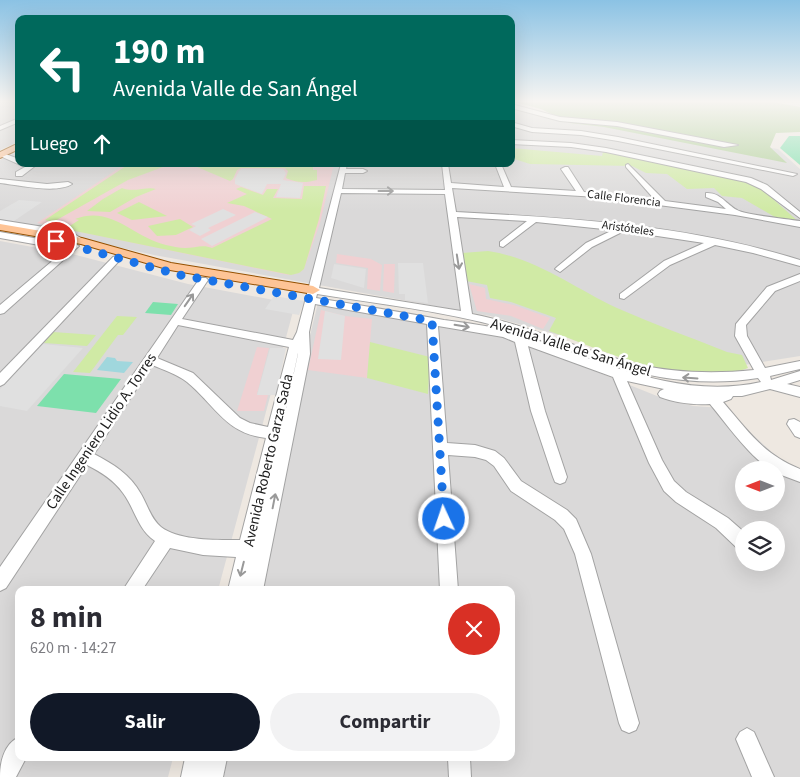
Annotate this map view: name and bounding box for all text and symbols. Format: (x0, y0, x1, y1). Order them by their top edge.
text: 190 m (113, 27, 205, 77)
icon: left (30, 35, 95, 100)
text: Avenida Valle de San Ángel (113, 73, 358, 105)
icon: ahead (88, 130, 116, 158)
text: Luego (30, 131, 78, 158)
one-way arrow (378, 186, 394, 196)
street label: Calle Florencia (586, 186, 662, 211)
street label: Aristóteles (601, 216, 655, 241)
pin (35, 220, 77, 262)
icon: arrive (42, 227, 70, 255)
one-way arrow (454, 254, 464, 270)
one-way arrow (184, 293, 194, 307)
street label: Avenida Valle de San Ángel (488, 313, 654, 382)
one-way arrow (454, 321, 470, 331)
street label: Calle Ingeniero Lidio A. Torres (41, 349, 162, 514)
street label: Avenida Roberto Garza Sada (238, 372, 299, 549)
one-way arrow (682, 373, 698, 382)
north arrow (735, 461, 785, 511)
map controls (735, 461, 785, 571)
position arrow (417, 492, 469, 544)
one-way arrow (269, 494, 279, 510)
button: layers (735, 521, 785, 571)
one-way arrow (237, 561, 247, 577)
text: 8 min (30, 596, 103, 639)
button: close (448, 603, 500, 655)
text: 620 m · 14:27 (30, 637, 117, 659)
button: Salir (30, 693, 260, 751)
button: Compartir (270, 693, 500, 751)

